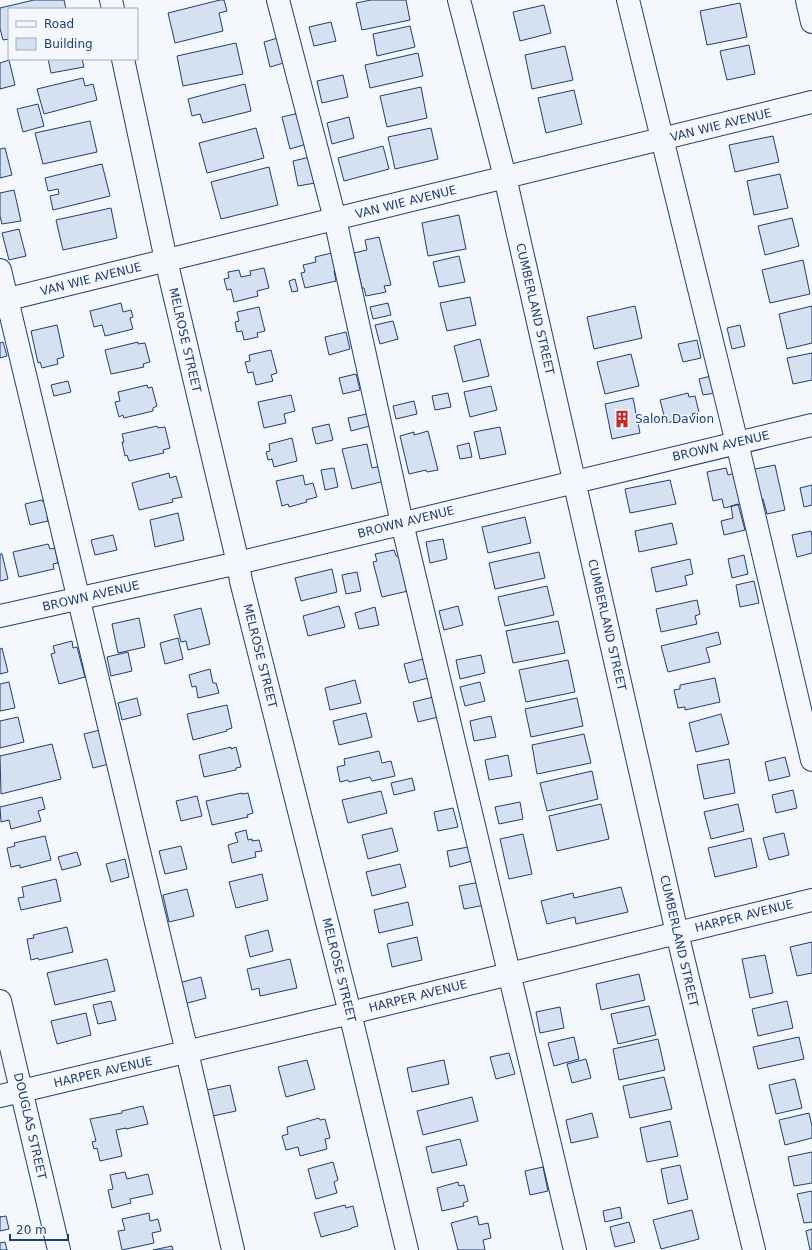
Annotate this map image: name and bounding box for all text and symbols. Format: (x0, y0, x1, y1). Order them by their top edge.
legend (8, 8, 138, 60)
text: Road (44, 17, 74, 31)
text: Building (44, 37, 93, 51)
street label: VAN WIE AVENUE (669, 106, 773, 144)
street label: VAN WIE AVENUE (354, 183, 458, 221)
street label: CUMBERLAND STREET (513, 242, 557, 377)
street label: VAN WIE AVENUE (39, 260, 143, 298)
street label: MELROSE STREET (166, 286, 204, 394)
building icon: Salon Davion (612, 409, 632, 429)
place label: Salon Davion (635, 412, 714, 426)
street label: BROWN AVENUE (671, 428, 771, 464)
street label: BROWN AVENUE (356, 503, 456, 541)
street label: CUMBERLAND STREET (585, 558, 629, 693)
street label: BROWN AVENUE (41, 578, 141, 614)
street label: MELROSE STREET (240, 602, 280, 710)
street label: CUMBERLAND STREET (657, 874, 701, 1009)
street label: HARPER AVENUE (693, 897, 795, 935)
street label: MELROSE STREET (319, 916, 359, 1024)
street label: HARPER AVENUE (367, 977, 469, 1015)
street label: HARPER AVENUE (52, 1054, 154, 1090)
street label: DOUGLAS STREET (11, 1071, 49, 1181)
scale bar (10, 1216, 68, 1242)
text: 20 m (16, 1223, 47, 1237)

